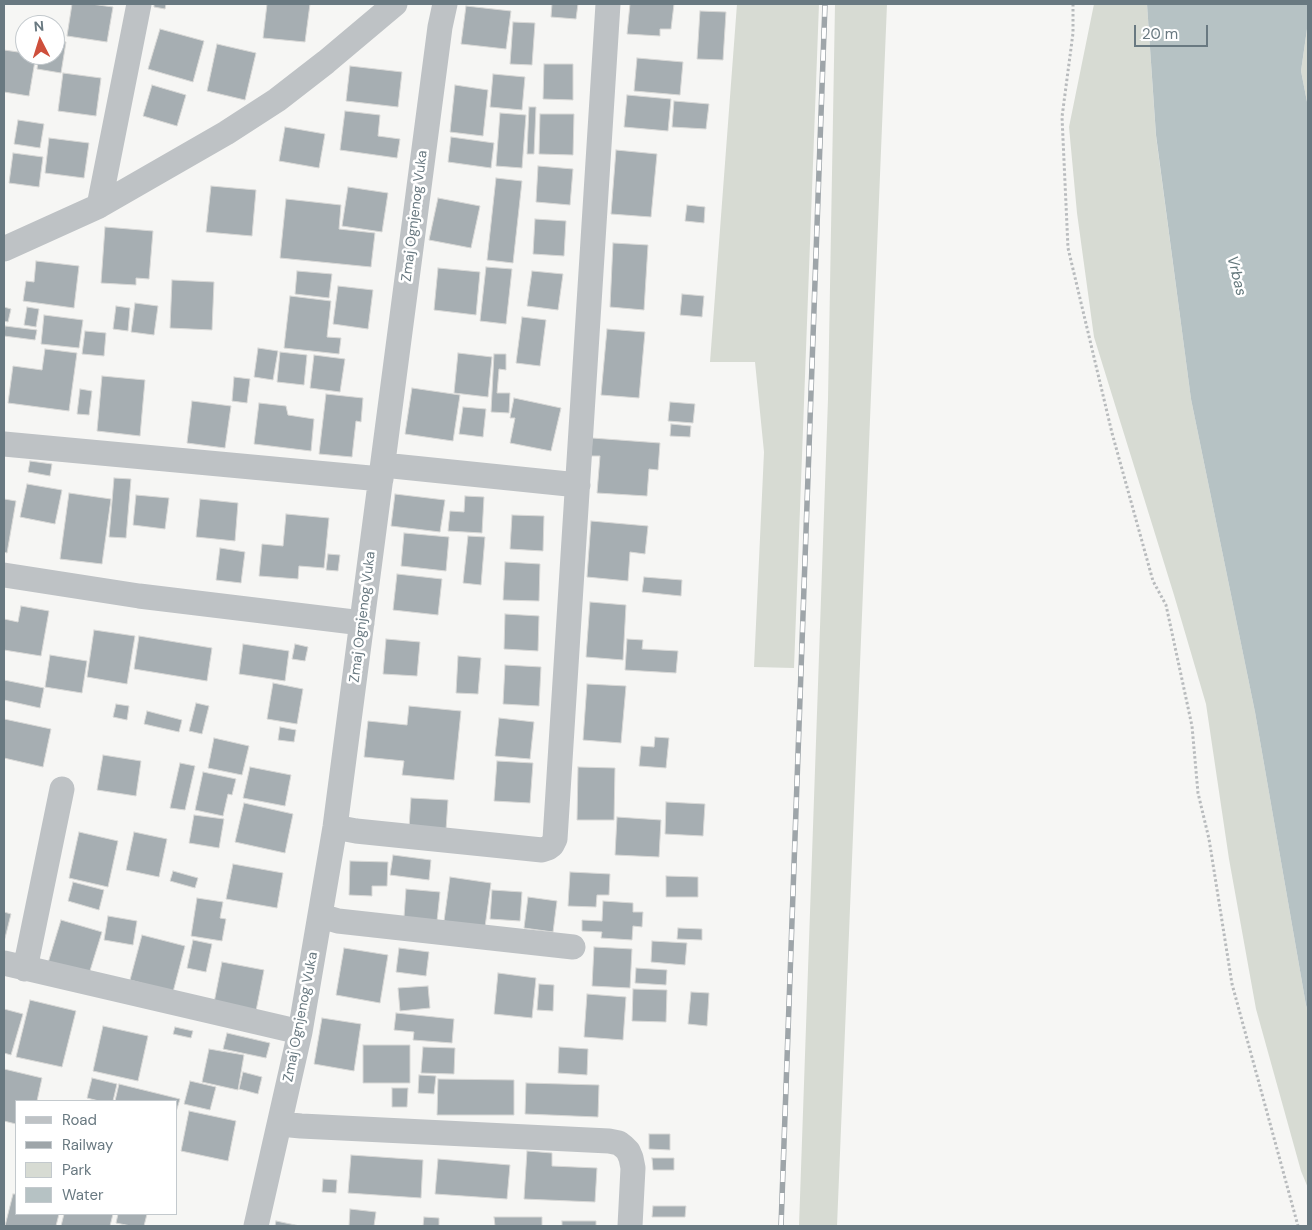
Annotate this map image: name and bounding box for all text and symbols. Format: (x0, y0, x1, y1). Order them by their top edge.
north arrow (15, 15, 65, 65)
scale bar (1137, 15, 1211, 47)
text: N (33, 17, 45, 35)
text: 20 m (1142, 24, 1178, 44)
street label: Zmaj Ognjenog Vuka (399, 149, 431, 283)
water label: Vrbas (1222, 254, 1250, 298)
street label: Zmaj Ognjenog Vuka (347, 550, 379, 684)
street label: Zmaj Ognjenog Vuka (280, 950, 322, 1084)
legend (15, 1100, 178, 1215)
text: Road (62, 1110, 97, 1130)
text: Railway (62, 1135, 113, 1155)
text: Park (62, 1160, 92, 1180)
text: Water (62, 1185, 103, 1205)

